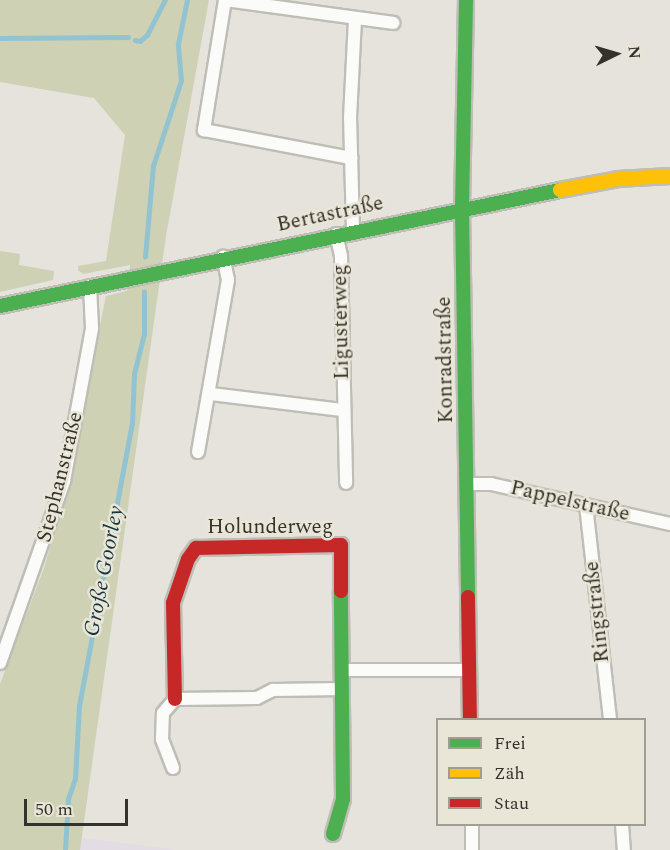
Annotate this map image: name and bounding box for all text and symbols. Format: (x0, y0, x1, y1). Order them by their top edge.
north arrow (586, 24, 646, 84)
text: N (621, 45, 646, 60)
street label: Bertastraße (274, 190, 386, 238)
street label: Ligusterweg (327, 264, 355, 380)
street label: Konradstraße (431, 296, 459, 424)
street label: Stephanstraße (32, 409, 88, 545)
street label: Pappelstraße (508, 475, 632, 527)
water label: Große Goorley (78, 504, 130, 638)
street label: Holunderweg (207, 514, 333, 540)
street label: Ringstraße (579, 560, 615, 664)
legend (436, 718, 646, 826)
text: Frei (494, 730, 526, 757)
text: Zäh (494, 760, 525, 787)
scale bar (27, 787, 130, 825)
text: Stau (494, 790, 529, 817)
text: 50 m (35, 796, 73, 823)

